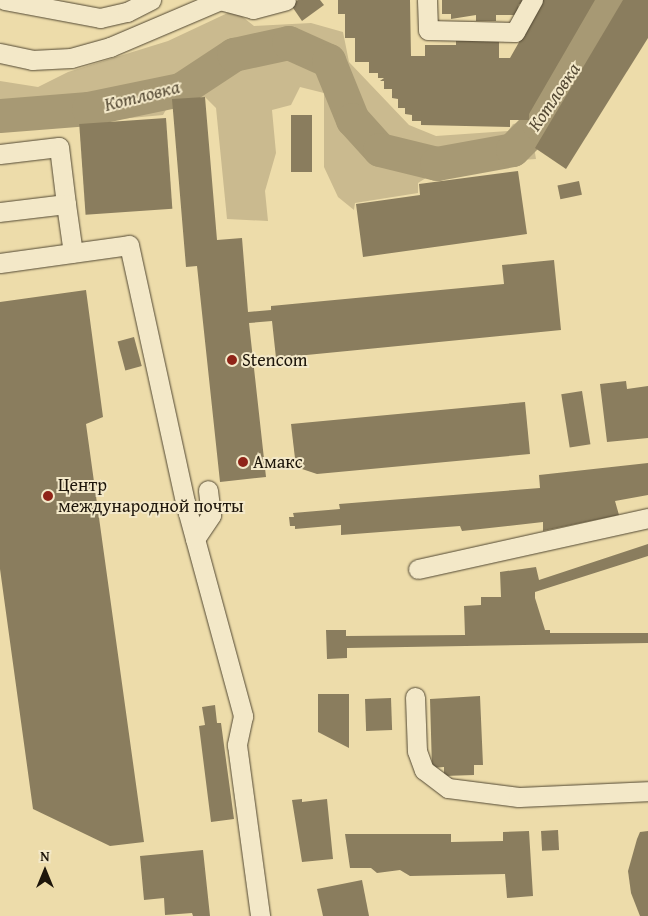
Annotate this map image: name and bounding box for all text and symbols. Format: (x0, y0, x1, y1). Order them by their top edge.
water label: Котловка (523, 59, 585, 135)
water label: Котловка (102, 76, 182, 116)
place label: Stencom (242, 349, 308, 371)
marker: Stencom (226, 354, 238, 366)
place label: Амакс (253, 451, 303, 473)
marker: Амакс (237, 456, 249, 468)
place label: Центр международной почты (58, 475, 244, 518)
marker: Центр международной почты (42, 490, 54, 502)
north arrow (20, 846, 70, 896)
text: N (40, 846, 50, 866)

